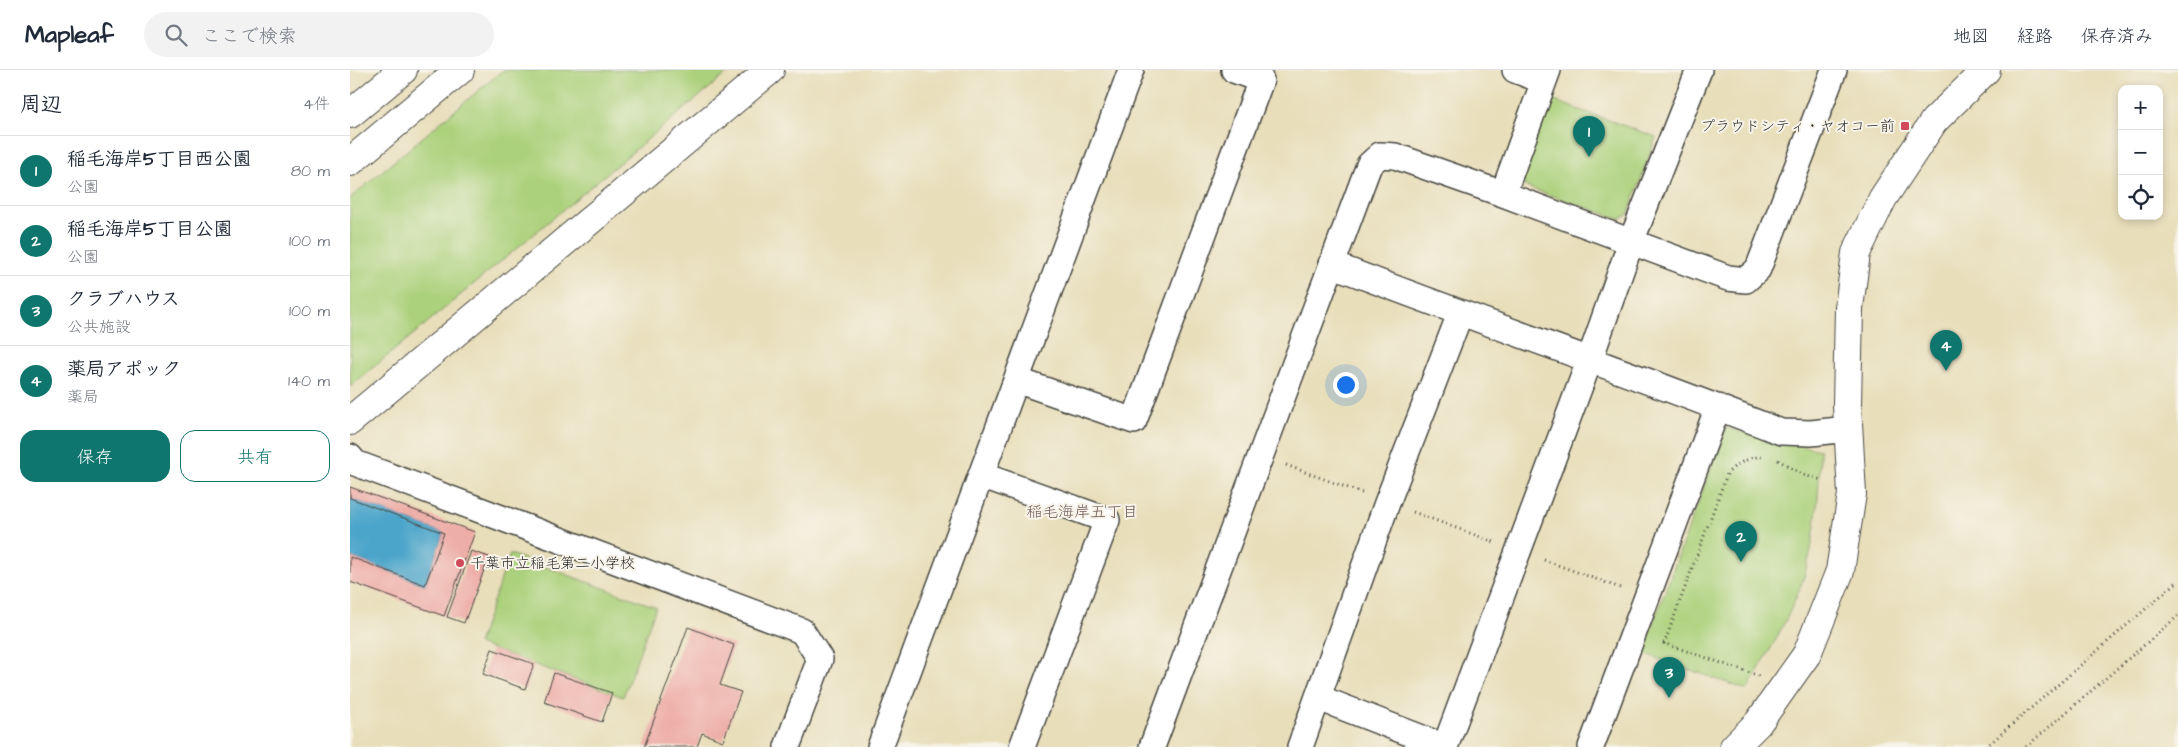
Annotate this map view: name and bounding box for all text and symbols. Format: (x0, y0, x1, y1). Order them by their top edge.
search box (144, 12, 494, 57)
text: Mapleaf (25, 18, 114, 52)
icon: search (162, 21, 190, 49)
text: ここで検索 (202, 23, 297, 50)
text: 地図 (1953, 24, 1989, 49)
text: 経路 (2017, 24, 2053, 49)
text: 保存済み (2081, 24, 2153, 49)
map controls (2118, 85, 2163, 220)
button: + (2118, 85, 2163, 130)
text: 周辺 (20, 90, 62, 119)
text: 4件 (303, 93, 330, 115)
pin: 1 (1573, 116, 1605, 157)
place label: プラウドシティ・ヤオコー前 (1700, 116, 1895, 137)
marker: プラウドシティ・ヤオコー前 (1899, 120, 1911, 132)
button: − (2118, 130, 2163, 175)
text: 稲毛海岸5丁目西公園 (67, 146, 251, 173)
text: 1 (35, 160, 37, 182)
text: 80 m (291, 160, 330, 182)
button: locate (2118, 175, 2163, 220)
text: 公園 (67, 176, 99, 198)
text: 稲毛海岸5丁目公園 (67, 216, 232, 243)
text: 2 (31, 230, 41, 252)
text: 100 m (289, 230, 330, 252)
text: 公園 (67, 246, 99, 268)
text: クラブハウス (67, 286, 180, 313)
text: 3 (32, 300, 40, 322)
text: 100 m (289, 300, 330, 322)
text: 公共施設 (67, 316, 131, 338)
pin: 4 (1930, 330, 1962, 371)
text: 薬局アポック (67, 356, 181, 383)
text: 4 (31, 370, 41, 392)
text: 140 m (288, 370, 330, 392)
your location (1333, 372, 1359, 398)
text: 薬局 (67, 386, 99, 408)
button: 保存 (20, 430, 170, 482)
button: 共有 (180, 430, 330, 482)
district label: 稲毛海岸五丁目 (1026, 501, 1138, 523)
pin: 2 (1725, 521, 1757, 562)
place label: 千葉市立稲毛第二小学校 (470, 553, 635, 574)
marker: 千葉市立稲毛第二小学校 (454, 557, 466, 569)
pin: 3 (1653, 657, 1685, 698)

